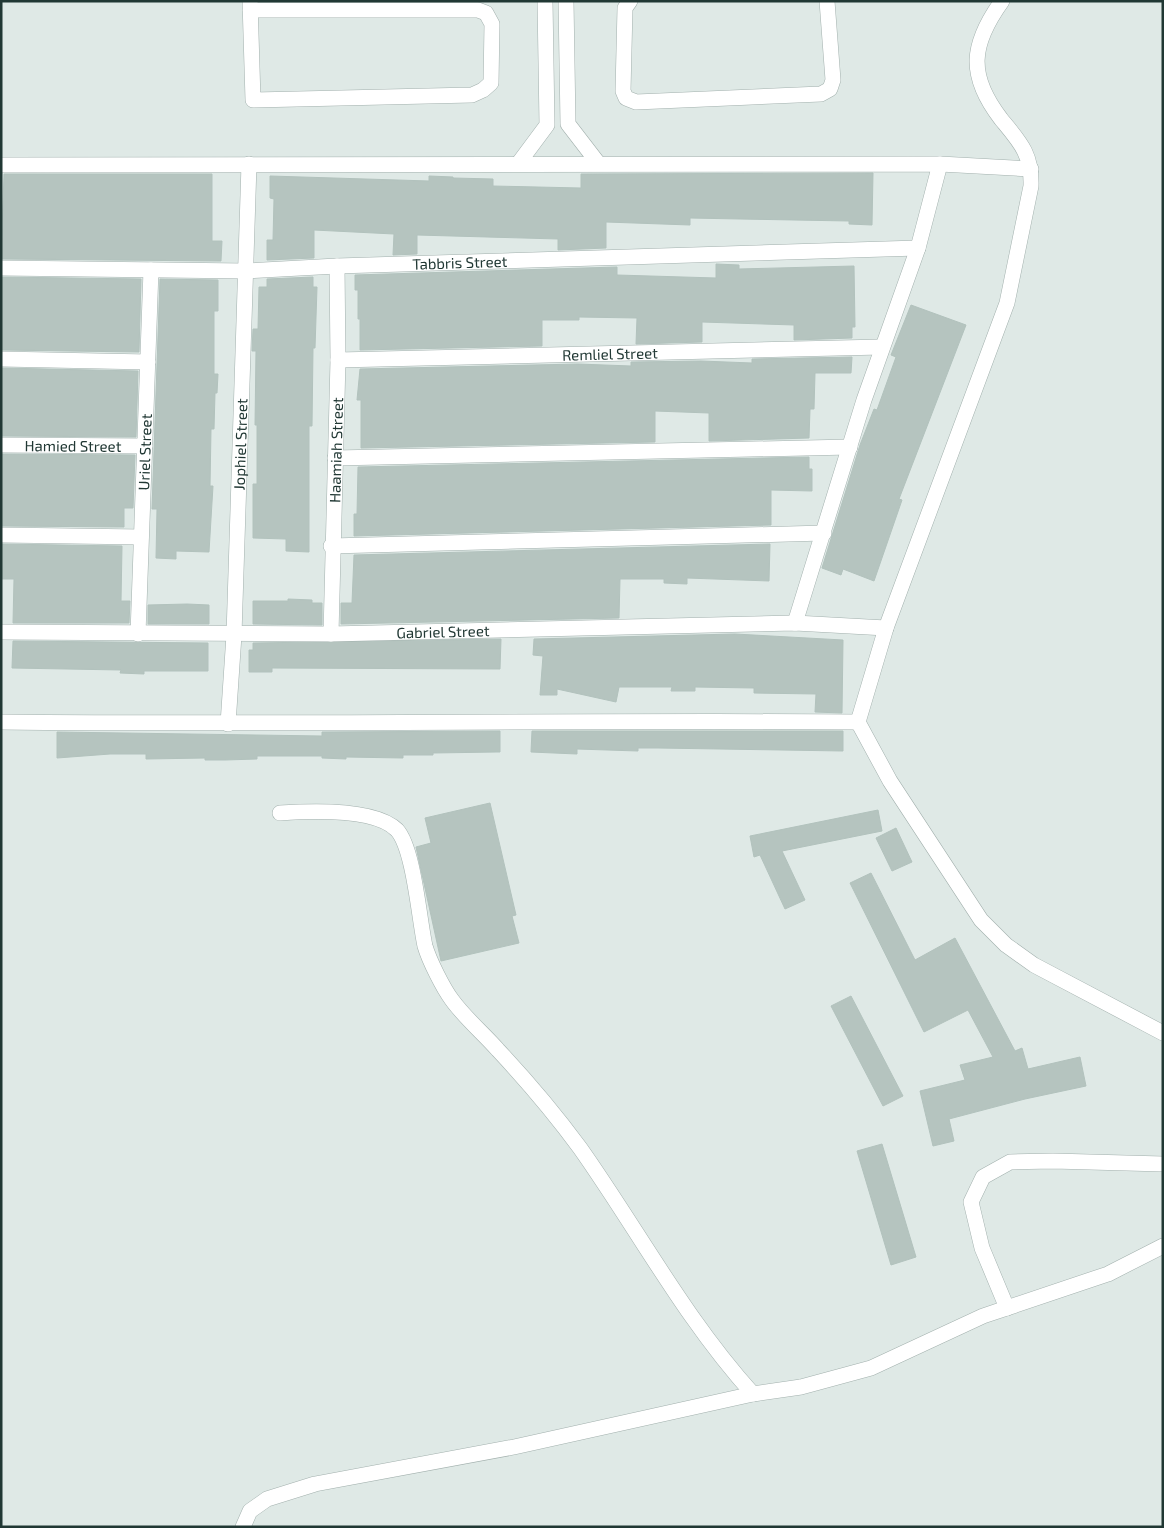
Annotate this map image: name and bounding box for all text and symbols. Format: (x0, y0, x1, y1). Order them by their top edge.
street label: Tabbris Street (412, 252, 508, 273)
street label: Remliel Street (562, 343, 658, 364)
street label: Haamiah Street (325, 397, 346, 503)
street label: Jophiel Street (230, 398, 251, 491)
street label: Uriel Street (134, 413, 155, 491)
street label: Hamied Street (24, 436, 122, 455)
street label: Gabriel Street (396, 621, 490, 641)

